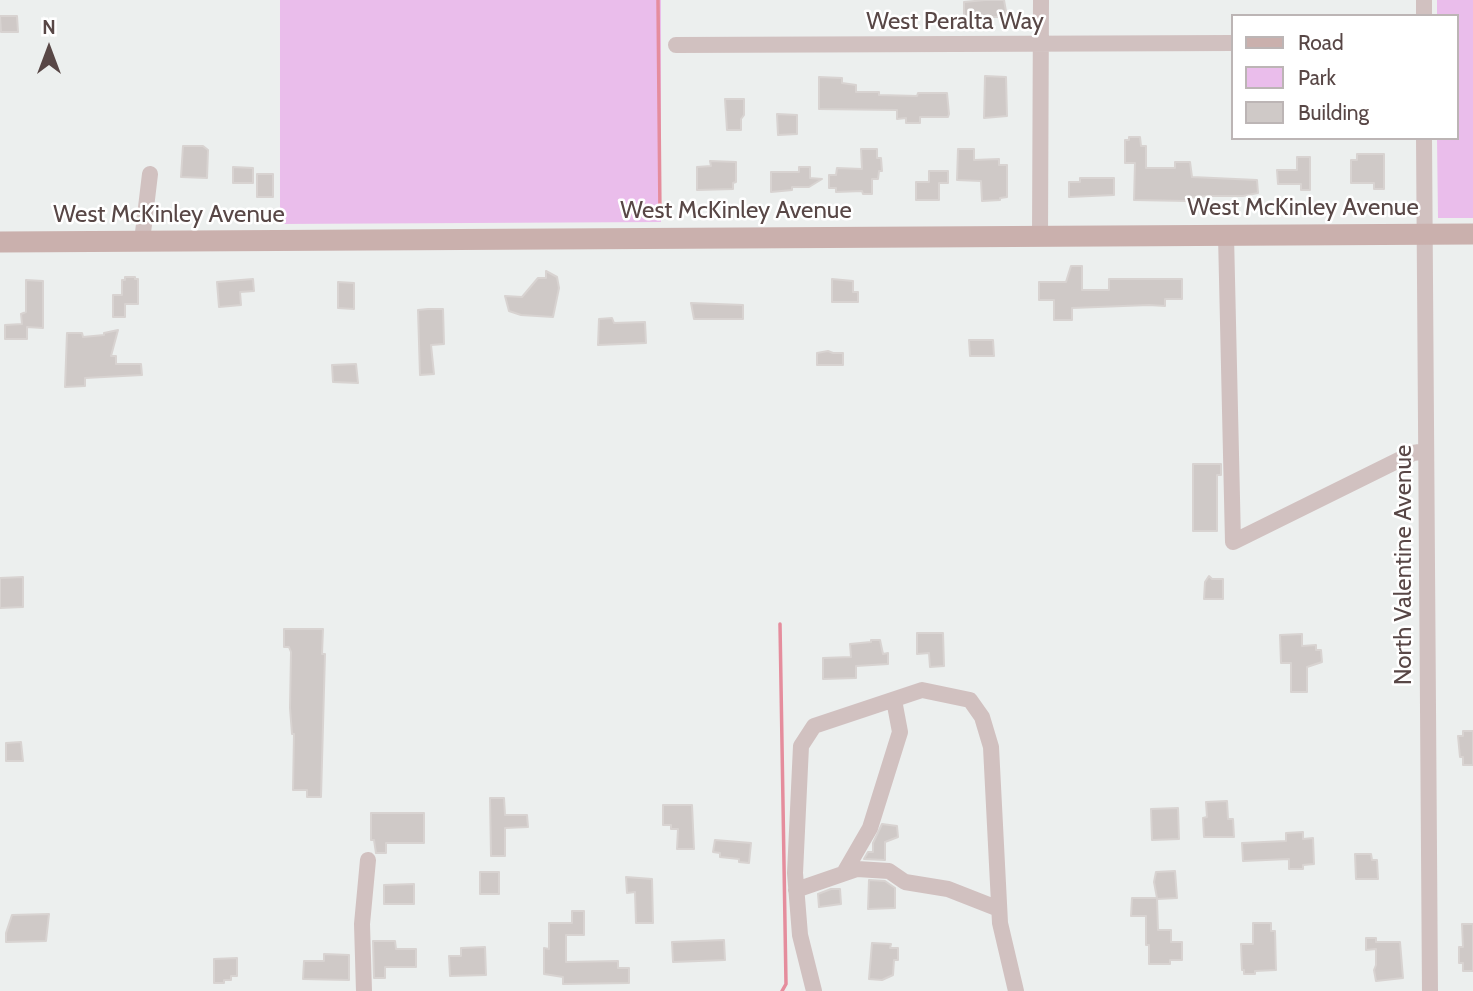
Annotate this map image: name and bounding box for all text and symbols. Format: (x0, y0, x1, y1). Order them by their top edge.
street label: West Peralta Way (866, 8, 1044, 36)
north arrow (14, 14, 84, 84)
legend (1232, 14, 1459, 140)
text: N (42, 16, 56, 39)
text: Road (1298, 30, 1344, 55)
text: Park (1298, 65, 1336, 90)
text: Building (1298, 100, 1369, 125)
street label: West McKinley Avenue (1187, 194, 1419, 222)
street label: West McKinley Avenue (620, 197, 852, 225)
street label: West McKinley Avenue (53, 201, 285, 229)
street label: North Valentine Avenue (1390, 445, 1418, 685)

